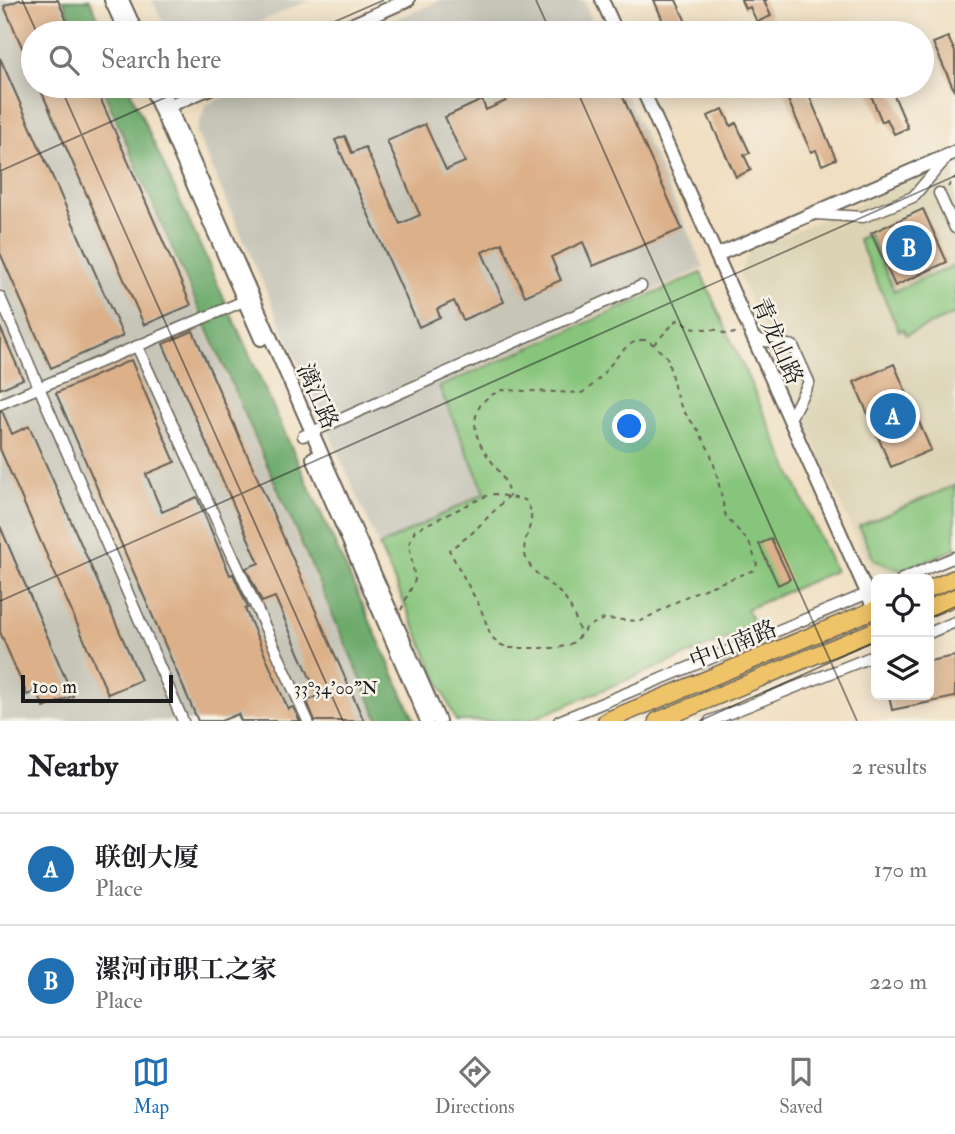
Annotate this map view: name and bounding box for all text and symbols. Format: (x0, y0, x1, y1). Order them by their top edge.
search box (21, 21, 934, 98)
icon: search (45, 41, 83, 79)
text: Search here (101, 44, 221, 76)
pin: B (886, 222, 932, 274)
street label: 青龙山路 (746, 293, 809, 389)
street label: 漓江路 (290, 359, 345, 434)
pin: A (870, 390, 916, 442)
your location (612, 409, 646, 443)
map controls (871, 574, 934, 700)
button: locate (871, 574, 934, 637)
street label: 中山南路 (685, 614, 781, 675)
button: layers (871, 637, 934, 700)
scale bar (21, 672, 173, 704)
text: 100 m (32, 675, 77, 699)
text: 33°34'00"N (294, 677, 378, 700)
text: Nearby (28, 748, 118, 785)
text: 2 results (852, 752, 927, 781)
text: 联创大厦 (95, 842, 199, 874)
text: A (44, 855, 58, 884)
text: 170 m (874, 855, 927, 884)
text: Place (95, 874, 143, 903)
text: 漯河市职工之家 (95, 954, 277, 986)
text: B (43, 967, 59, 996)
text: 220 m (869, 967, 927, 996)
text: Place (95, 986, 143, 1015)
tab: Map (132, 1053, 170, 1119)
tab: Directions (435, 1053, 515, 1119)
tab: Saved (779, 1053, 823, 1119)

